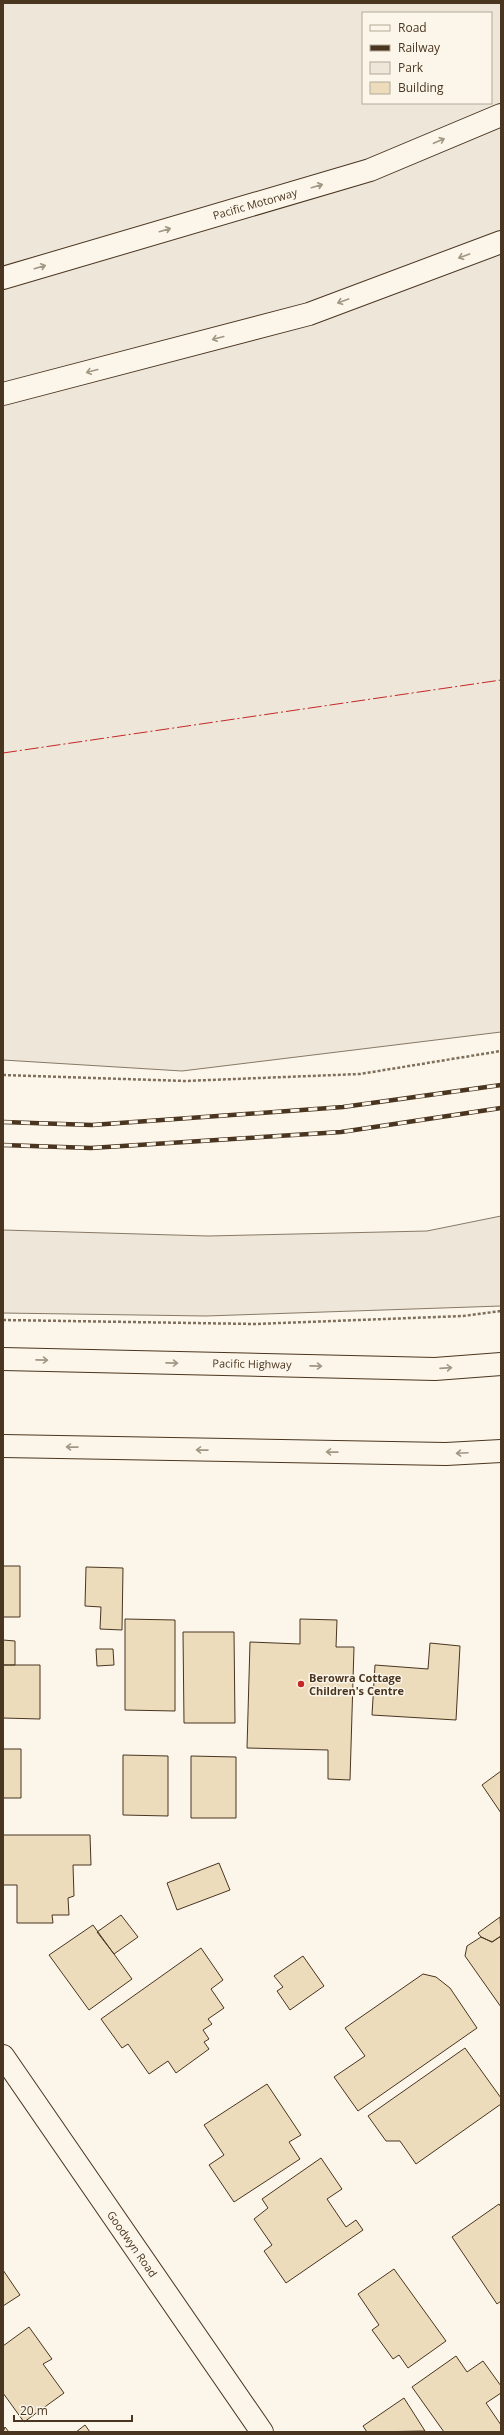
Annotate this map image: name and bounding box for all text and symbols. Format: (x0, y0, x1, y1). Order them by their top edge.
legend (362, 12, 492, 104)
text: Road (398, 19, 427, 36)
text: Railway (398, 39, 441, 56)
text: Park (398, 59, 424, 76)
text: Building (398, 79, 444, 96)
one-way arrow (432, 137, 444, 145)
one-way arrow (310, 182, 323, 189)
street label: Pacific Motorway (211, 184, 299, 223)
one-way arrow (158, 226, 171, 233)
one-way arrow (459, 252, 471, 260)
one-way arrow (34, 263, 47, 270)
one-way arrow (337, 298, 349, 306)
one-way arrow (212, 334, 225, 342)
one-way arrow (86, 367, 99, 375)
street label: Pacific Highway (212, 1355, 292, 1372)
one-way arrow (35, 1356, 48, 1363)
one-way arrow (165, 1359, 178, 1366)
one-way arrow (309, 1362, 322, 1370)
one-way arrow (439, 1364, 452, 1371)
one-way arrow (66, 1443, 79, 1451)
one-way arrow (196, 1446, 209, 1454)
one-way arrow (326, 1448, 339, 1456)
one-way arrow (456, 1450, 469, 1457)
place label: Berowra Cottage Children's Centre (309, 1670, 404, 1698)
marker: Berowra Cottage Children's Centre (296, 1679, 306, 1689)
street label: Goodwyn Road (104, 2208, 161, 2280)
scale bar (14, 2397, 132, 2423)
text: 20 m (20, 2402, 48, 2419)

